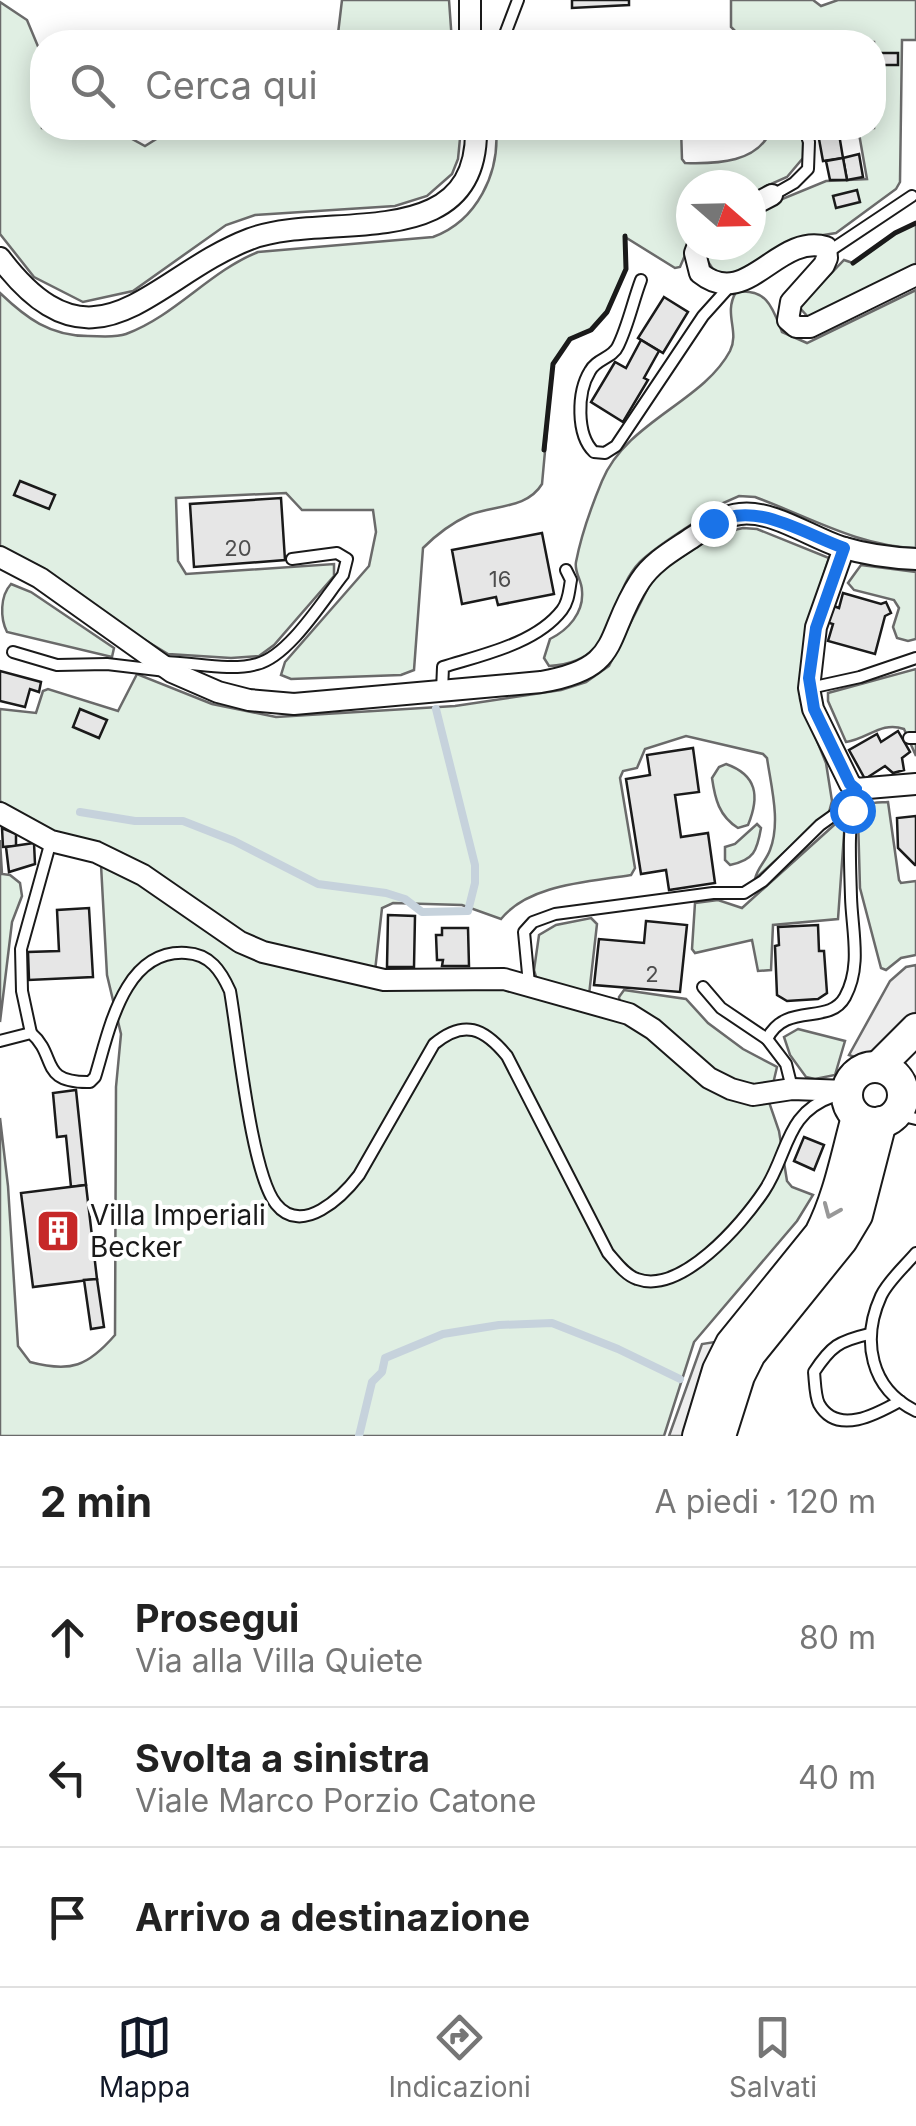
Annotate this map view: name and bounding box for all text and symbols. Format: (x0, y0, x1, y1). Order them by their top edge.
search box (30, 30, 886, 140)
icon: search (65, 58, 120, 113)
text: Cerca qui (145, 62, 318, 108)
north arrow (676, 170, 766, 260)
route end (691, 501, 737, 547)
house number: 20 (224, 535, 252, 561)
house number: 16 (489, 566, 511, 592)
route start (830, 788, 876, 834)
house number: 2 (645, 961, 659, 987)
place label: Villa Imperiali Becker (90, 1198, 266, 1264)
one-way arrow (822, 1201, 842, 1218)
building icon: Villa Imperiali Becker (35, 1208, 81, 1254)
text: 2 min (40, 1476, 152, 1527)
text: A piedi · 120 m (655, 1482, 876, 1521)
text: Prosegui (135, 1595, 299, 1641)
icon: ahead (40, 1610, 95, 1665)
text: 80 m (799, 1618, 876, 1657)
text: Via alla Villa Quiete (135, 1641, 423, 1680)
text: Svolta a sinistra (135, 1735, 430, 1781)
icon: left (40, 1750, 95, 1805)
text: 40 m (798, 1758, 876, 1797)
text: Viale Marco Porzio Catone (135, 1781, 536, 1820)
icon: arrive (40, 1890, 95, 1945)
text: Arrivo a destinazione (135, 1894, 530, 1940)
tab: Mappa (99, 2010, 190, 2104)
tab: Indicazioni (389, 2010, 531, 2104)
tab: Salvati (729, 2010, 817, 2104)

